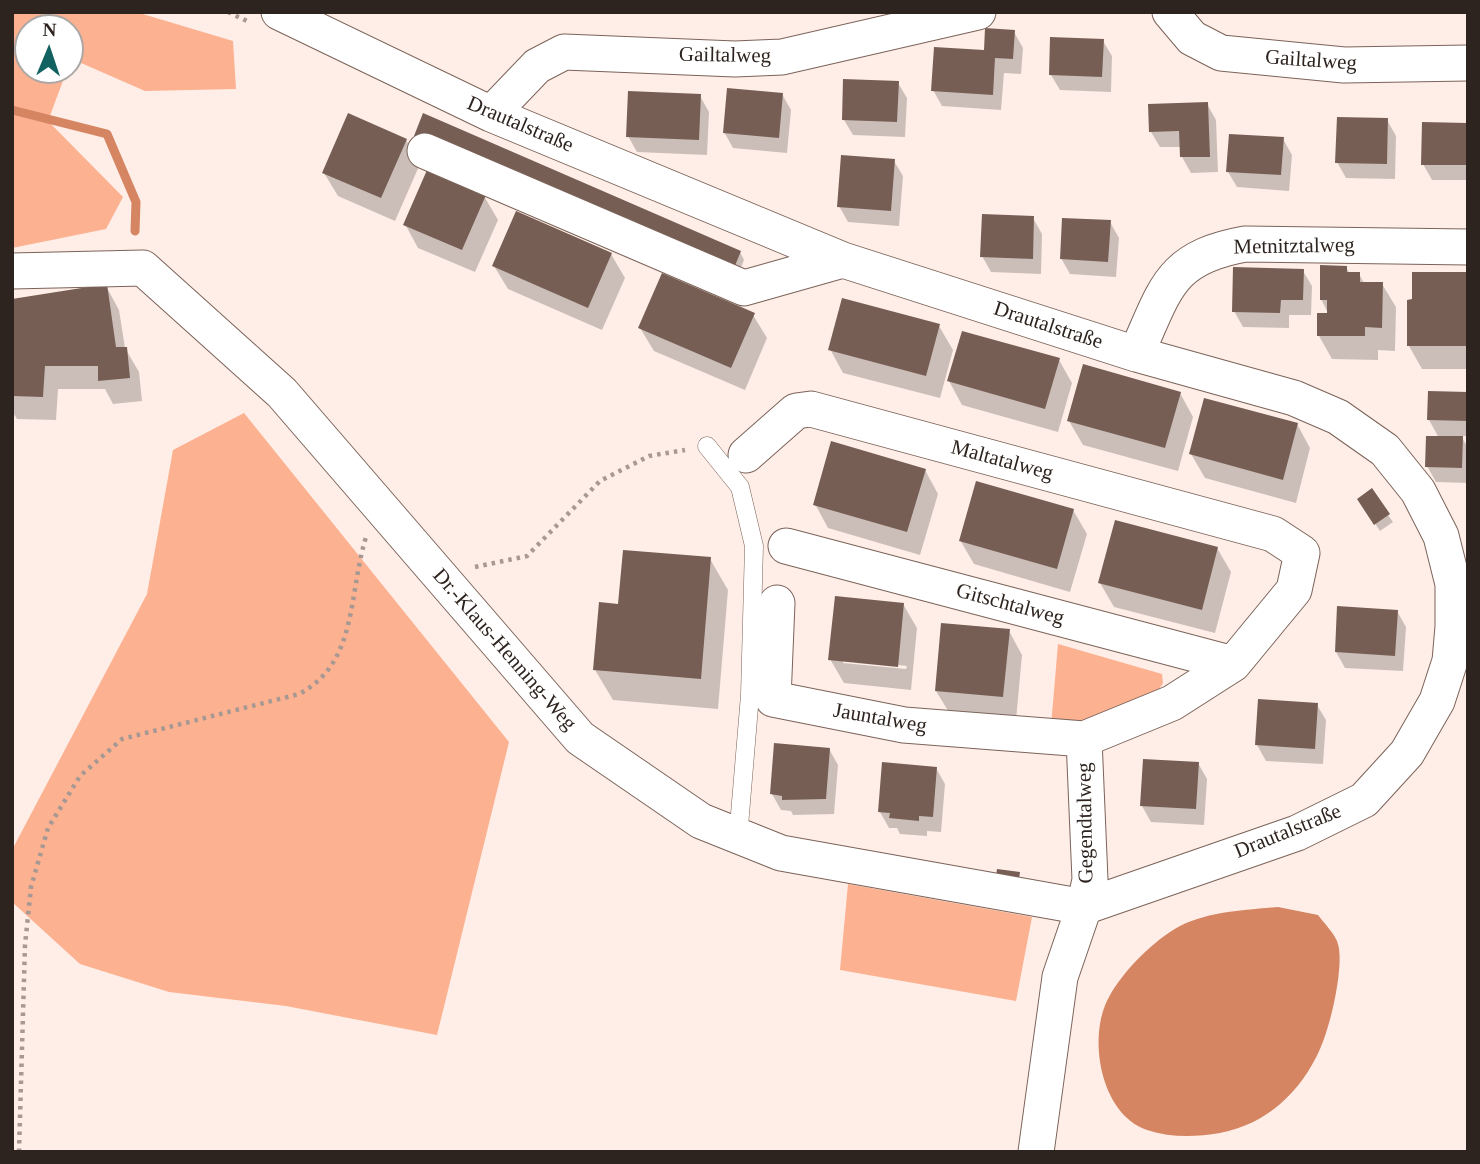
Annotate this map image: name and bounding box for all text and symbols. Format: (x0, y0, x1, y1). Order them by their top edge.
north arrow (14, 14, 84, 84)
text: N (42, 19, 57, 40)
street label: Gailtalweg (679, 43, 771, 69)
street label: Gailtalweg (1264, 45, 1358, 77)
street label: Drautalstraße (463, 91, 577, 159)
street label: Metnitztalweg (1233, 233, 1355, 261)
street label: Drautalstraße (990, 297, 1106, 355)
street label: Maltatalweg (948, 435, 1056, 487)
street label: Dr.-Klaus-Henning-Weg (427, 564, 581, 736)
street label: Gitschtalweg (953, 578, 1067, 632)
street label: Jauntalweg (831, 698, 929, 740)
street label: Gegendtalweg (1072, 762, 1100, 884)
street label: Drautalstraße (1231, 799, 1345, 865)

